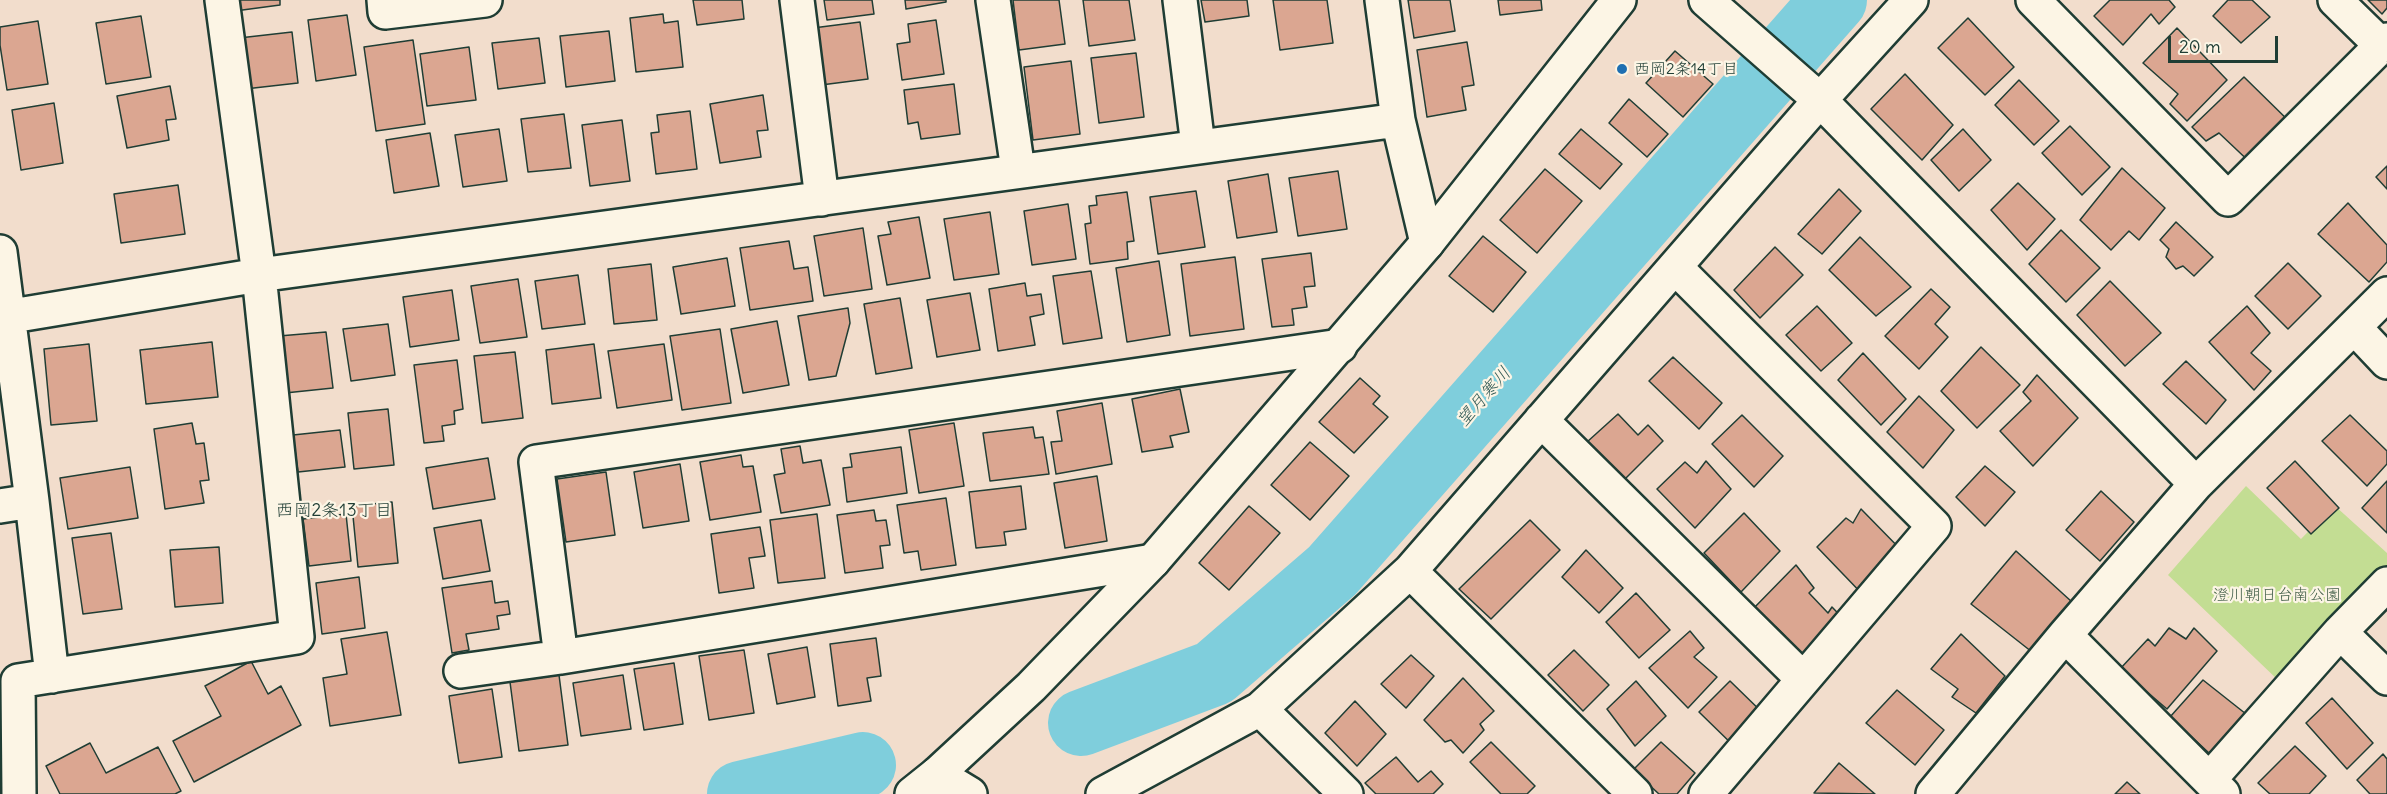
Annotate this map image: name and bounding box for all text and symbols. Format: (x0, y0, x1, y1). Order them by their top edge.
scale bar (2171, 24, 2280, 62)
text: 20 m (2179, 35, 2221, 58)
place label: 西岡2条14丁目 (1634, 59, 1738, 79)
marker: 西岡2条14丁目 (1615, 62, 1629, 76)
water label: 望月寒川 (1452, 363, 1516, 431)
district label: 西岡2条13丁目 (275, 500, 393, 522)
park label: 澄川朝日台南公園 (2213, 585, 2341, 605)

